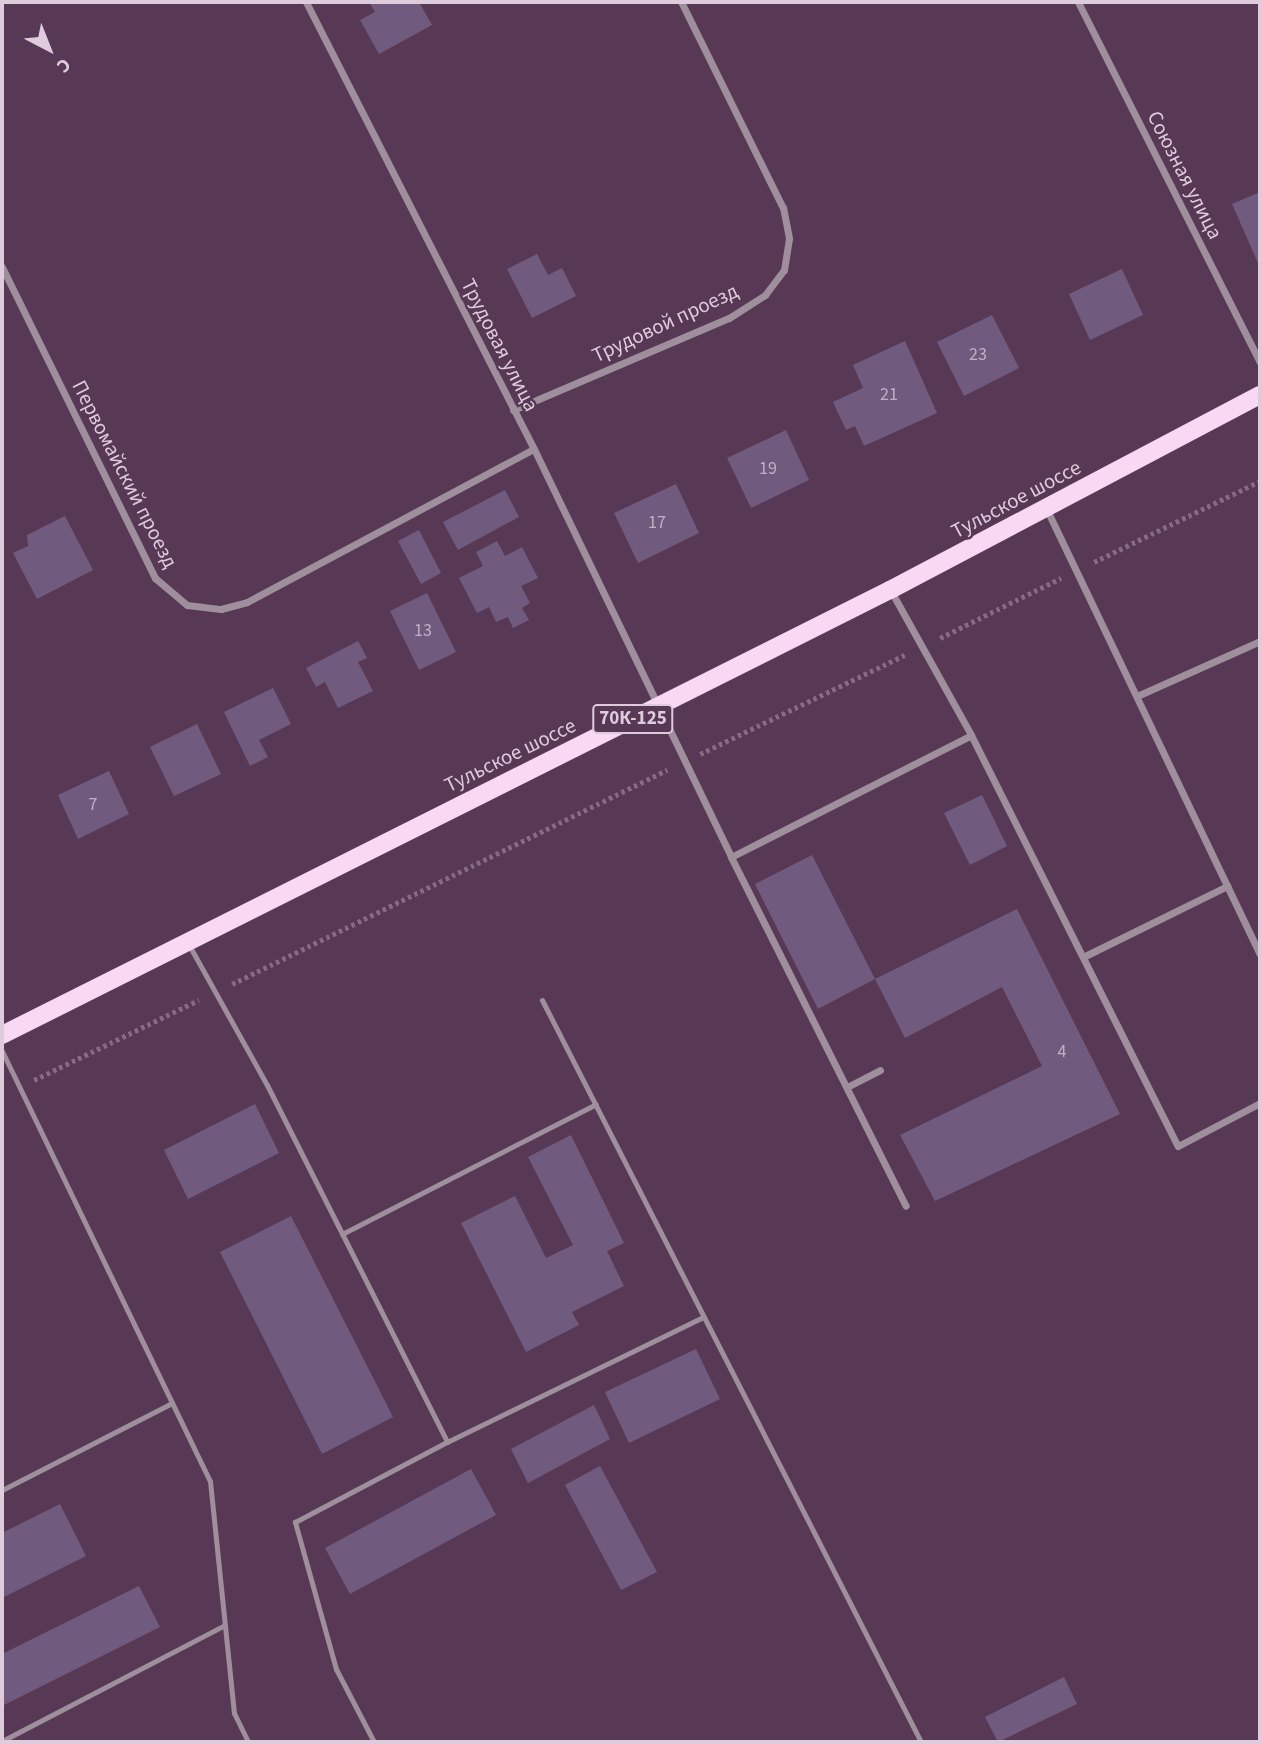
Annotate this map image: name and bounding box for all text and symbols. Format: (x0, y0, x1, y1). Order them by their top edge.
north arrow (14, 14, 84, 84)
text: С (50, 51, 77, 79)
street label: Союзная улица (1142, 107, 1228, 243)
street label: Трудовая улица (456, 275, 544, 415)
street label: Трудовой проезд (588, 278, 742, 368)
house number: 23 (969, 344, 987, 366)
street label: Первомайский проезд (67, 376, 183, 572)
house number: 21 (880, 384, 898, 406)
street label: Тульское шоссе (947, 454, 1085, 544)
house number: 19 (759, 458, 777, 480)
house number: 17 (648, 512, 666, 534)
house number: 13 (414, 620, 432, 642)
road number: 70К-125 (591, 704, 675, 734)
street label: Тульское шоссе (440, 712, 580, 798)
house number: 7 (89, 794, 97, 816)
house number: 4 (1058, 1041, 1066, 1063)

